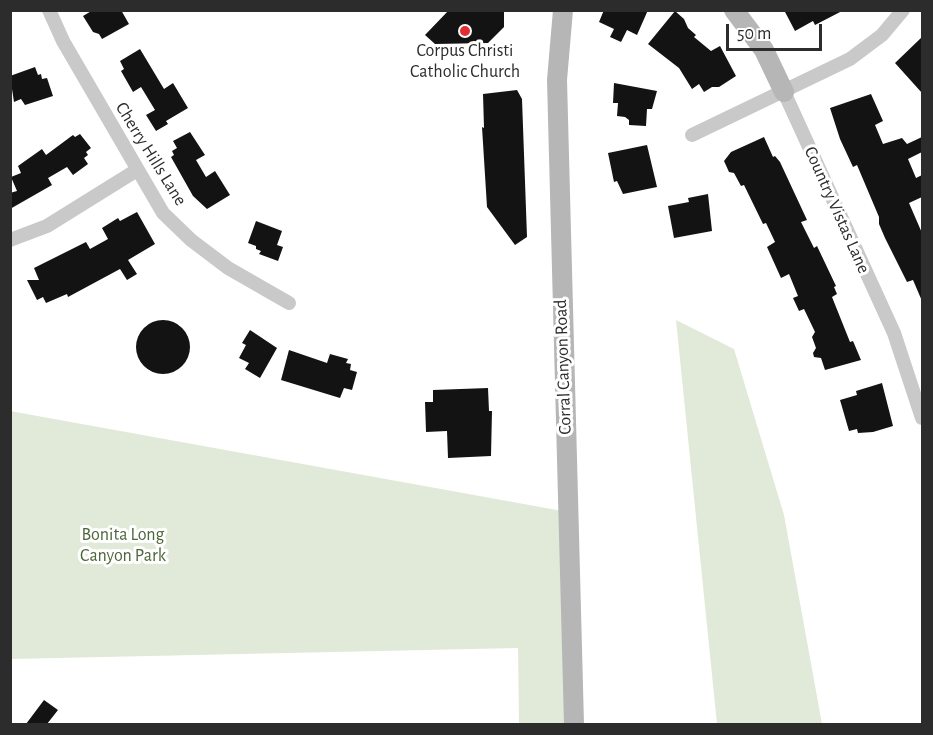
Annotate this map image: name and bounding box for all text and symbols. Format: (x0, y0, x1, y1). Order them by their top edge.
scale bar (729, 12, 825, 50)
marker: Corpus Christi Catholic Church (458, 24, 472, 38)
text: 50 m (737, 25, 771, 43)
place label: Corpus Christi Catholic Church (410, 40, 520, 82)
street label: Cherry Hills Lane (111, 98, 191, 210)
street label: Country Vistas Lane (799, 143, 875, 277)
street label: Corral Canyon Road (550, 299, 576, 435)
park label: Bonita Long Canyon Park (80, 524, 166, 566)

